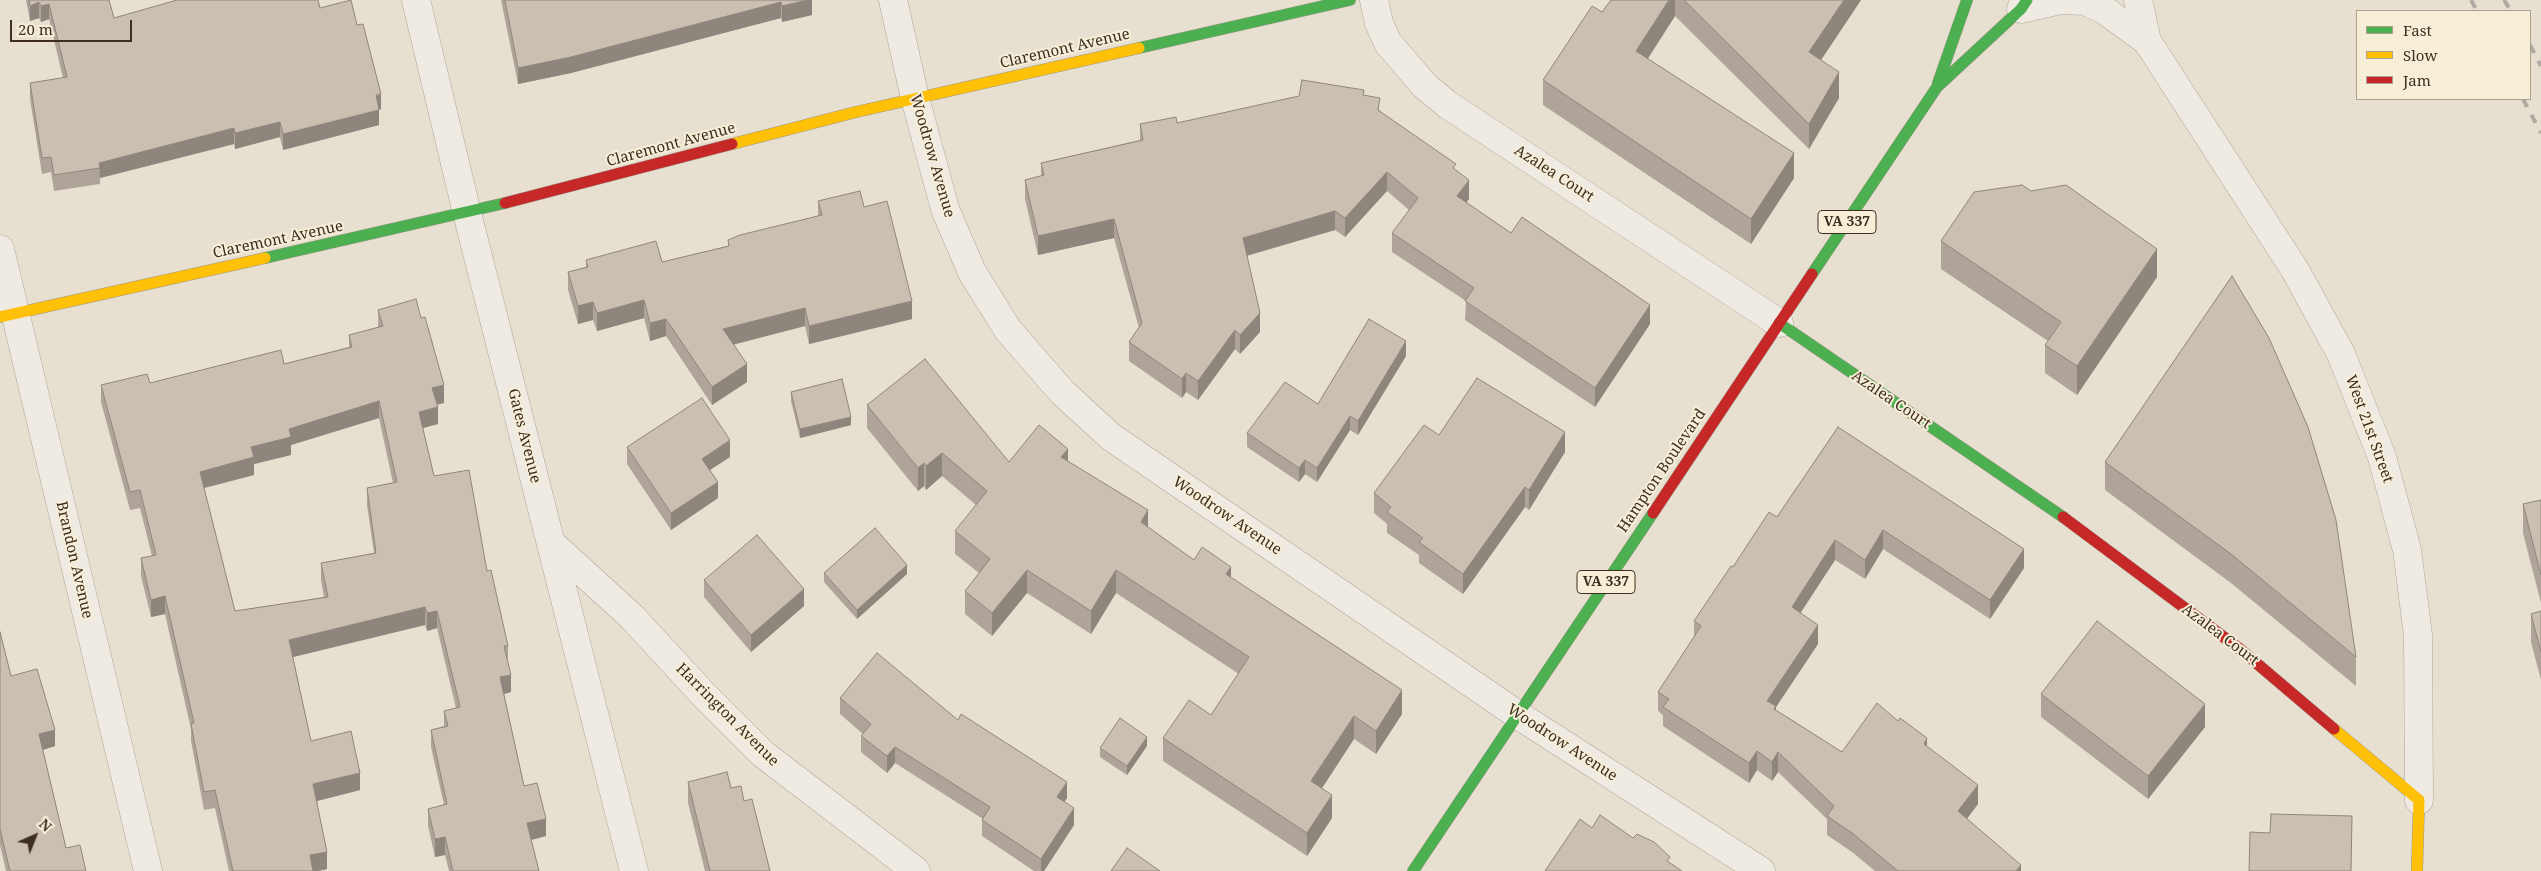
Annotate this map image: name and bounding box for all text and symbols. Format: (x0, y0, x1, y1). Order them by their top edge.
scale bar (12, 10, 135, 42)
legend (2356, 10, 2531, 100)
text: 20 m (18, 19, 53, 39)
text: Fast (2403, 20, 2432, 40)
street label: Claremont Avenue (998, 25, 1132, 73)
text: Slow (2403, 45, 2437, 65)
text: Jam (2403, 70, 2431, 90)
street label: Woodrow Avenue (906, 92, 958, 220)
street label: Claremont Avenue (605, 119, 737, 171)
street label: Azalea Court (1511, 142, 1597, 206)
road number: VA 337 (1818, 210, 1876, 233)
street label: Claremont Avenue (211, 217, 345, 263)
street label: Azalea Court (1848, 367, 1934, 433)
street label: West 21st Street (2341, 373, 2397, 485)
street label: Gates Avenue (504, 387, 544, 485)
street label: Hampton Boulevard (1614, 406, 1710, 536)
street label: Woodrow Avenue (1169, 473, 1285, 559)
street label: Brandon Avenue (52, 500, 96, 620)
road number: VA 337 (1577, 570, 1635, 594)
street label: Azalea Court (2178, 600, 2262, 670)
street label: Harrington Avenue (672, 660, 782, 770)
street label: Woodrow Avenue (1504, 701, 1620, 785)
north arrow (10, 811, 60, 861)
text: N (35, 814, 56, 836)

